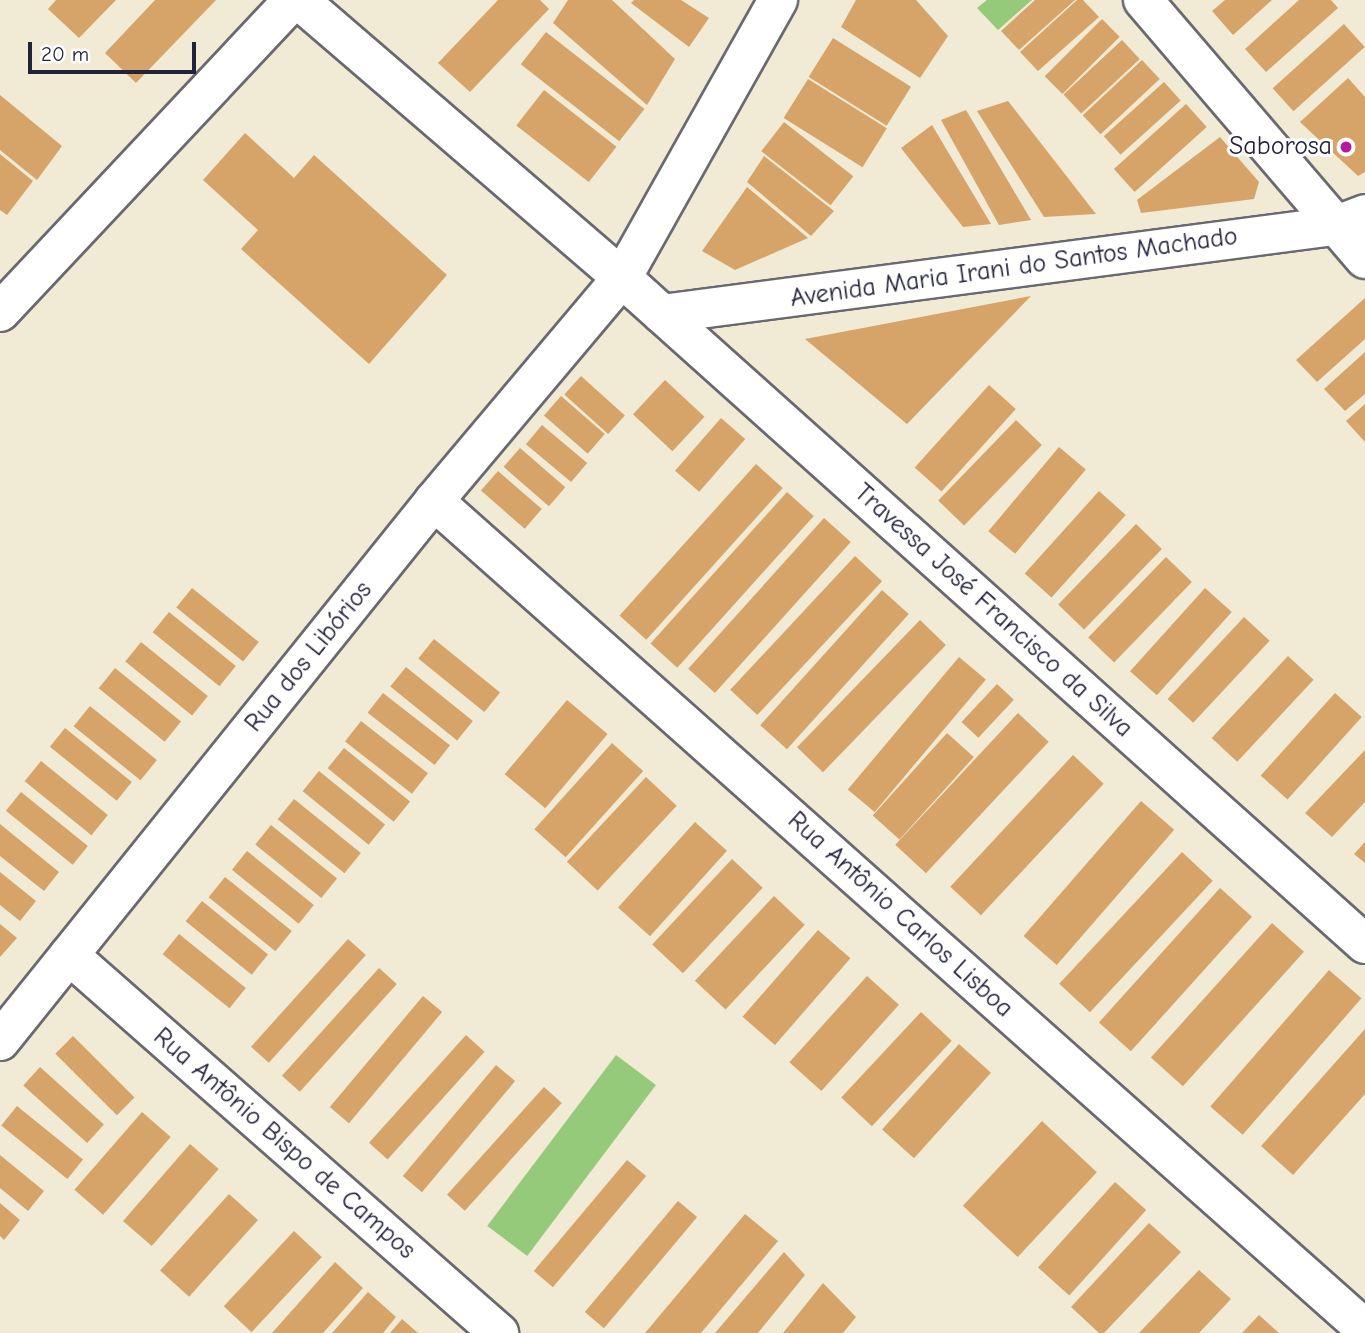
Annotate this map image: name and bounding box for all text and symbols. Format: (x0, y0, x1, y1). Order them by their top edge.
scale bar (32, 28, 200, 72)
text: 20 m (41, 42, 89, 66)
place label: Saborosa (1229, 131, 1332, 163)
marker: Saborosa (1338, 139, 1354, 155)
street label: Avenida Maria Irani do Santos Machado (788, 221, 1240, 315)
street label: Travessa José Francisco da Silva (847, 478, 1139, 744)
street label: Rua dos Libórios (239, 575, 379, 739)
street label: Rua Antônio Carlos Lisboa (781, 805, 1019, 1025)
street label: Rua Antônio Bispo de Campos (147, 1022, 421, 1266)

